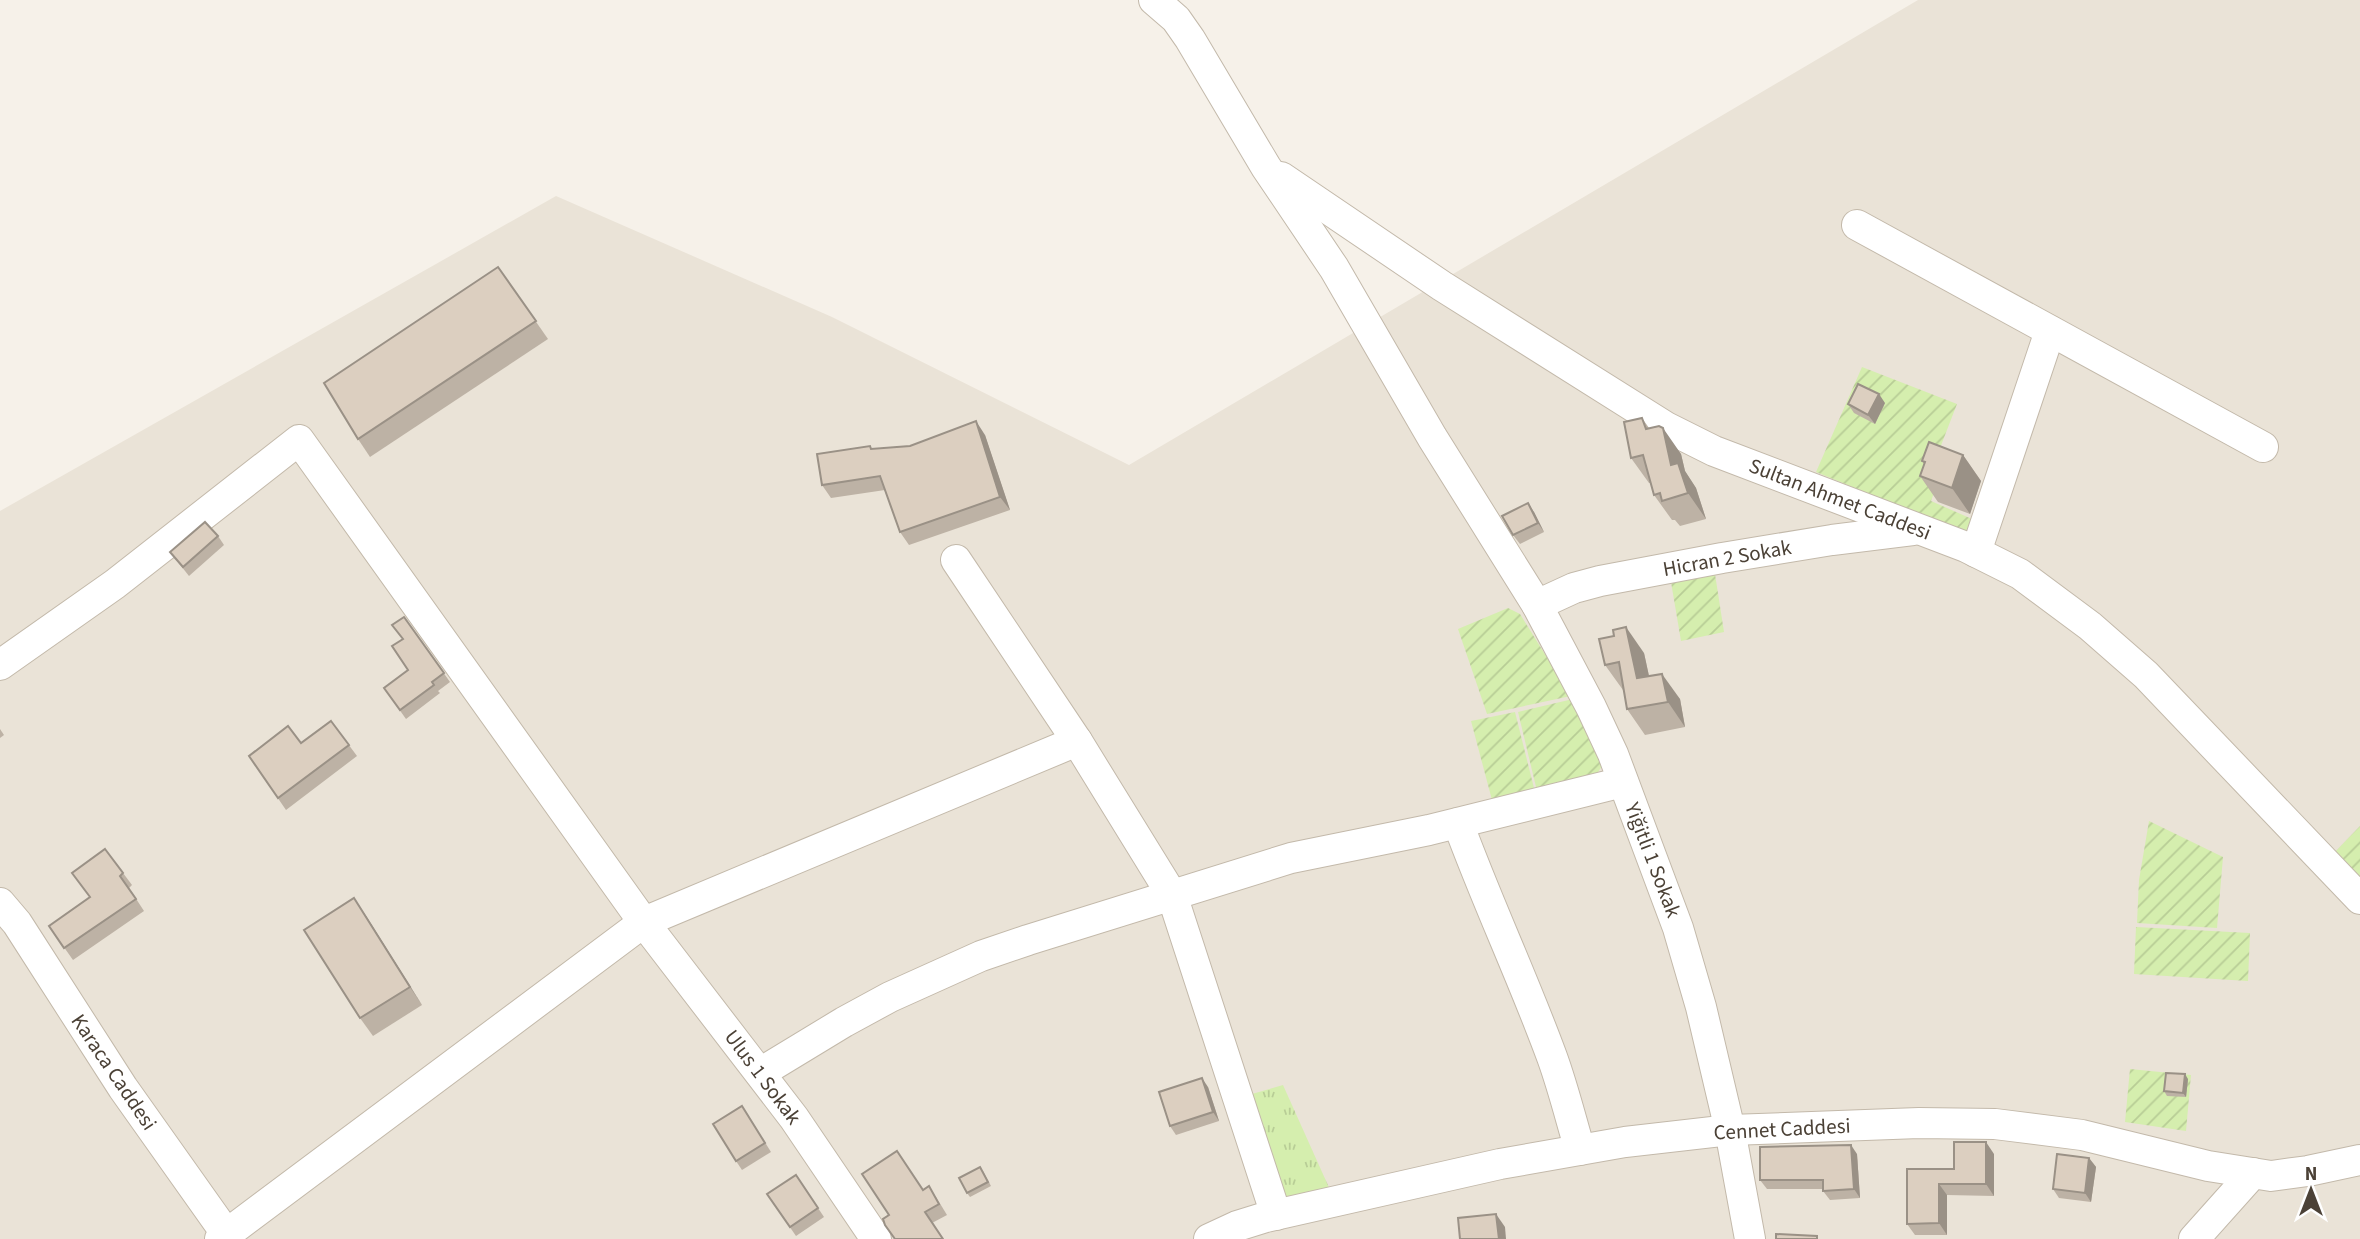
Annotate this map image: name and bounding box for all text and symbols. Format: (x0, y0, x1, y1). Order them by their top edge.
street label: Sultan Ahmet Caddesi (1745, 450, 1935, 548)
street label: Hicran 2 Sokak (1660, 532, 1794, 584)
street label: Yiğitli 1 Sokak (1617, 797, 1689, 922)
street label: Karaca Caddesi (64, 1008, 164, 1136)
street label: Ulus 1 Sokak (717, 1023, 809, 1131)
street label: Cennet Caddesi (1713, 1110, 1851, 1148)
north arrow (2276, 1155, 2346, 1225)
text: N (2305, 1161, 2317, 1188)

